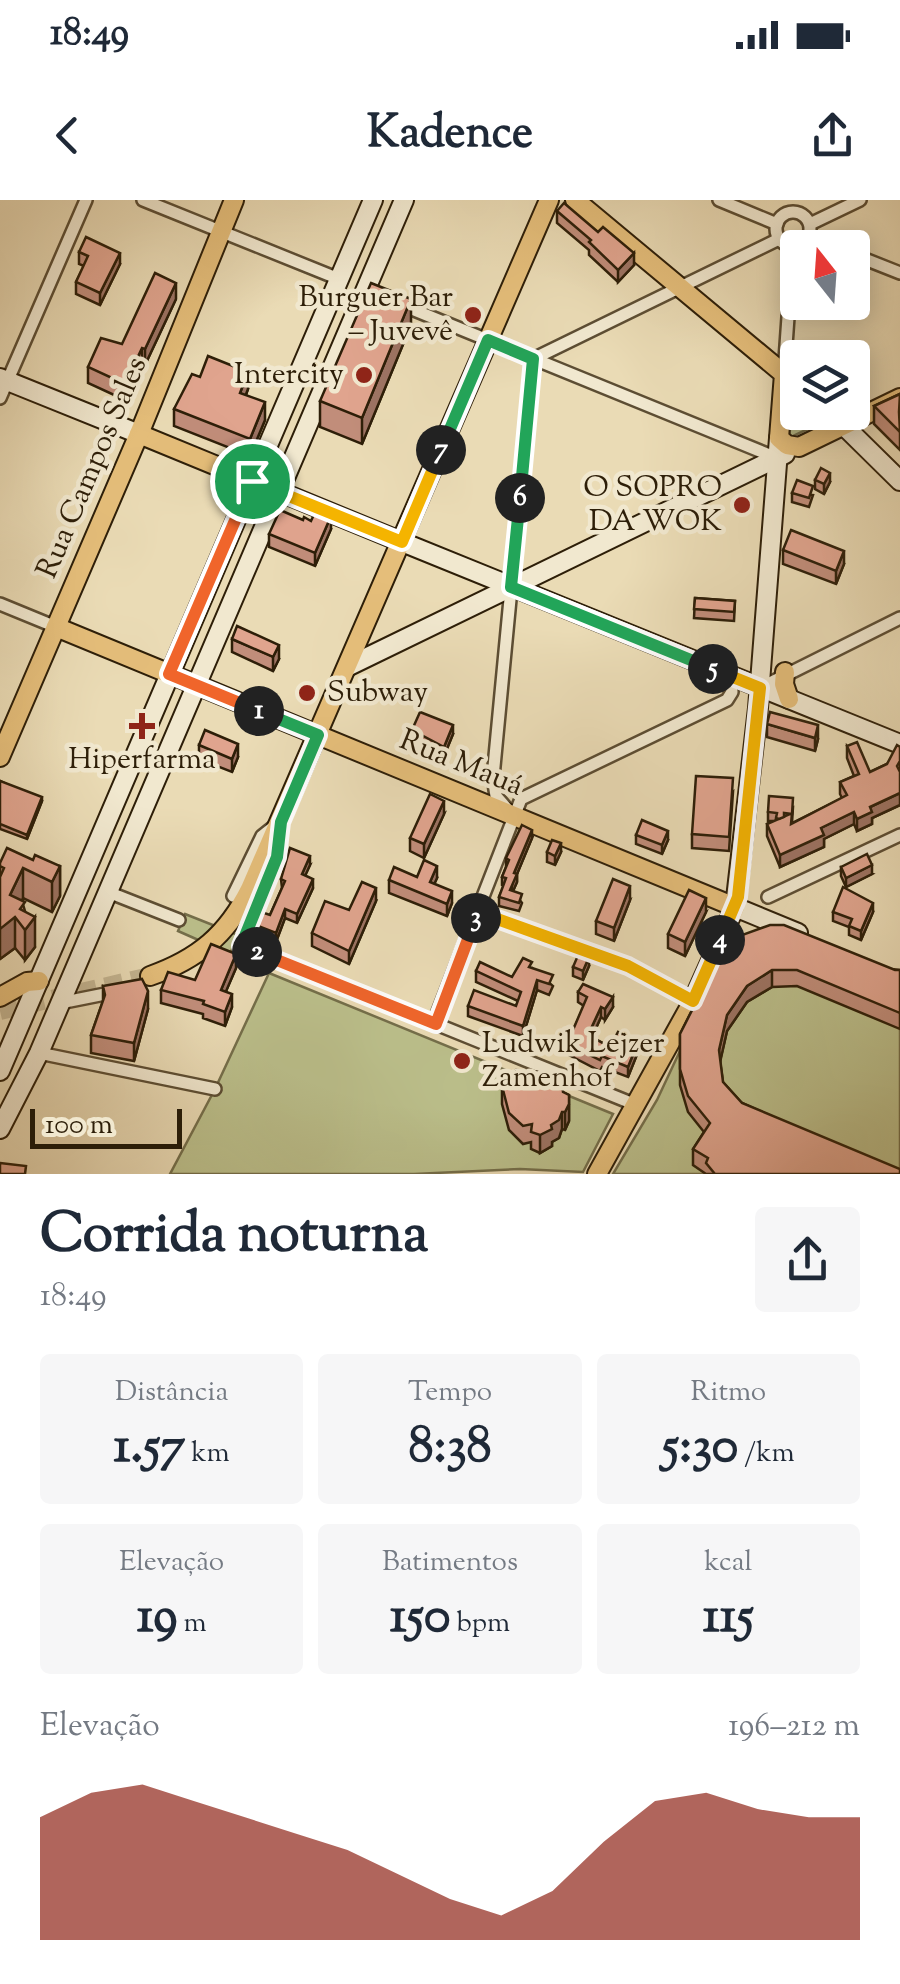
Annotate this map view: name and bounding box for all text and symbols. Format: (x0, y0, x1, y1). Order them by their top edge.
text: 18:49 (50, 8, 129, 62)
text: Kadence (367, 103, 533, 168)
icon: back (40, 108, 95, 163)
icon: share (805, 108, 860, 163)
north arrow (780, 230, 870, 320)
map controls (780, 230, 870, 430)
place label: Burguer Bar – Juvevê (298, 277, 453, 354)
marker: Burguer Bar – Juvevê (462, 304, 484, 326)
button: layers (780, 340, 870, 430)
street label: Rua Campos Sales (27, 350, 159, 586)
place label: Intercity (234, 354, 344, 397)
marker: Intercity (353, 364, 375, 386)
pin: 7 (416, 425, 466, 475)
text: 7 (434, 430, 448, 470)
pin (210, 439, 295, 524)
icon: arrive (225, 454, 280, 509)
place label: O SOPRO DA WOK (583, 467, 722, 544)
pin: 6 (495, 473, 545, 523)
text: 6 (513, 478, 527, 518)
marker: O SOPRO DA WOK (731, 494, 753, 516)
pin: 5 (688, 644, 738, 694)
text: 5 (708, 649, 718, 689)
place label: Subway (327, 672, 428, 715)
marker: Subway (296, 682, 318, 704)
pin: 1 (234, 686, 284, 736)
text: 1 (254, 691, 264, 731)
marker: Hiperfarma (131, 715, 153, 737)
street label: Rua Mauá (393, 720, 530, 808)
place label: Hiperfarma (68, 739, 216, 782)
pin: 3 (451, 893, 501, 943)
text: 3 (470, 898, 482, 938)
pin: 4 (695, 915, 745, 965)
text: 4 (713, 920, 727, 960)
pin: 2 (232, 927, 282, 977)
text: 2 (250, 932, 264, 972)
place label: Ludwik Lejzer Zamenhof (482, 1023, 665, 1100)
marker: Ludwik Lejzer Zamenhof (451, 1050, 473, 1072)
scale bar (30, 1104, 182, 1148)
text: 100 m (45, 1106, 113, 1146)
text: Corrida noturna (40, 1197, 428, 1276)
button: share (755, 1207, 860, 1312)
text: 18:49 (40, 1274, 107, 1320)
text: Distância (115, 1373, 228, 1413)
text: Tempo (408, 1373, 492, 1413)
text: Ritmo (690, 1373, 766, 1413)
text: 1.57 (114, 1413, 185, 1485)
text: 8:38 (408, 1413, 492, 1485)
text: 5:30 (662, 1413, 738, 1485)
text: km (185, 1434, 230, 1474)
text: /km (738, 1434, 795, 1474)
text: Elevação (119, 1543, 224, 1583)
text: Batimentos (382, 1543, 518, 1583)
text: kcal (704, 1543, 752, 1583)
text: 19 (137, 1583, 178, 1655)
text: 150 (390, 1583, 450, 1655)
text: 115 (703, 1583, 754, 1655)
text: m (178, 1604, 207, 1644)
text: bpm (450, 1604, 510, 1644)
text: Elevação (40, 1704, 160, 1750)
text: 196–212 m (728, 1704, 860, 1750)

